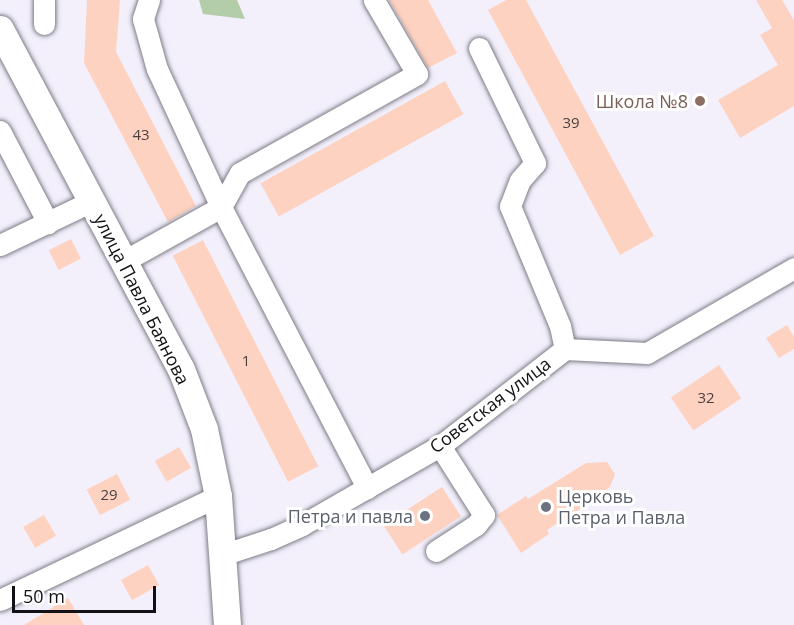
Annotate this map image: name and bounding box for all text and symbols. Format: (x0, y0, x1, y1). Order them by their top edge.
place label: Школа №8 (596, 90, 688, 112)
marker: Школа №8 (693, 94, 707, 108)
house number: 39 (562, 114, 580, 132)
house number: 43 (132, 126, 150, 144)
street label: улица Павла Баянова (90, 210, 194, 388)
house number: 1 (242, 352, 250, 370)
street label: Советская улица (425, 353, 555, 457)
house number: 32 (697, 389, 715, 407)
house number: 29 (100, 486, 118, 504)
place label: Церковь Петра и Павла (558, 486, 685, 528)
marker: Церковь Петра и Павла (539, 500, 553, 514)
place label: Петра и павла (288, 505, 413, 527)
marker: Петра и павла (418, 509, 432, 523)
scale bar (15, 574, 159, 612)
text: 50 m (23, 584, 65, 608)

